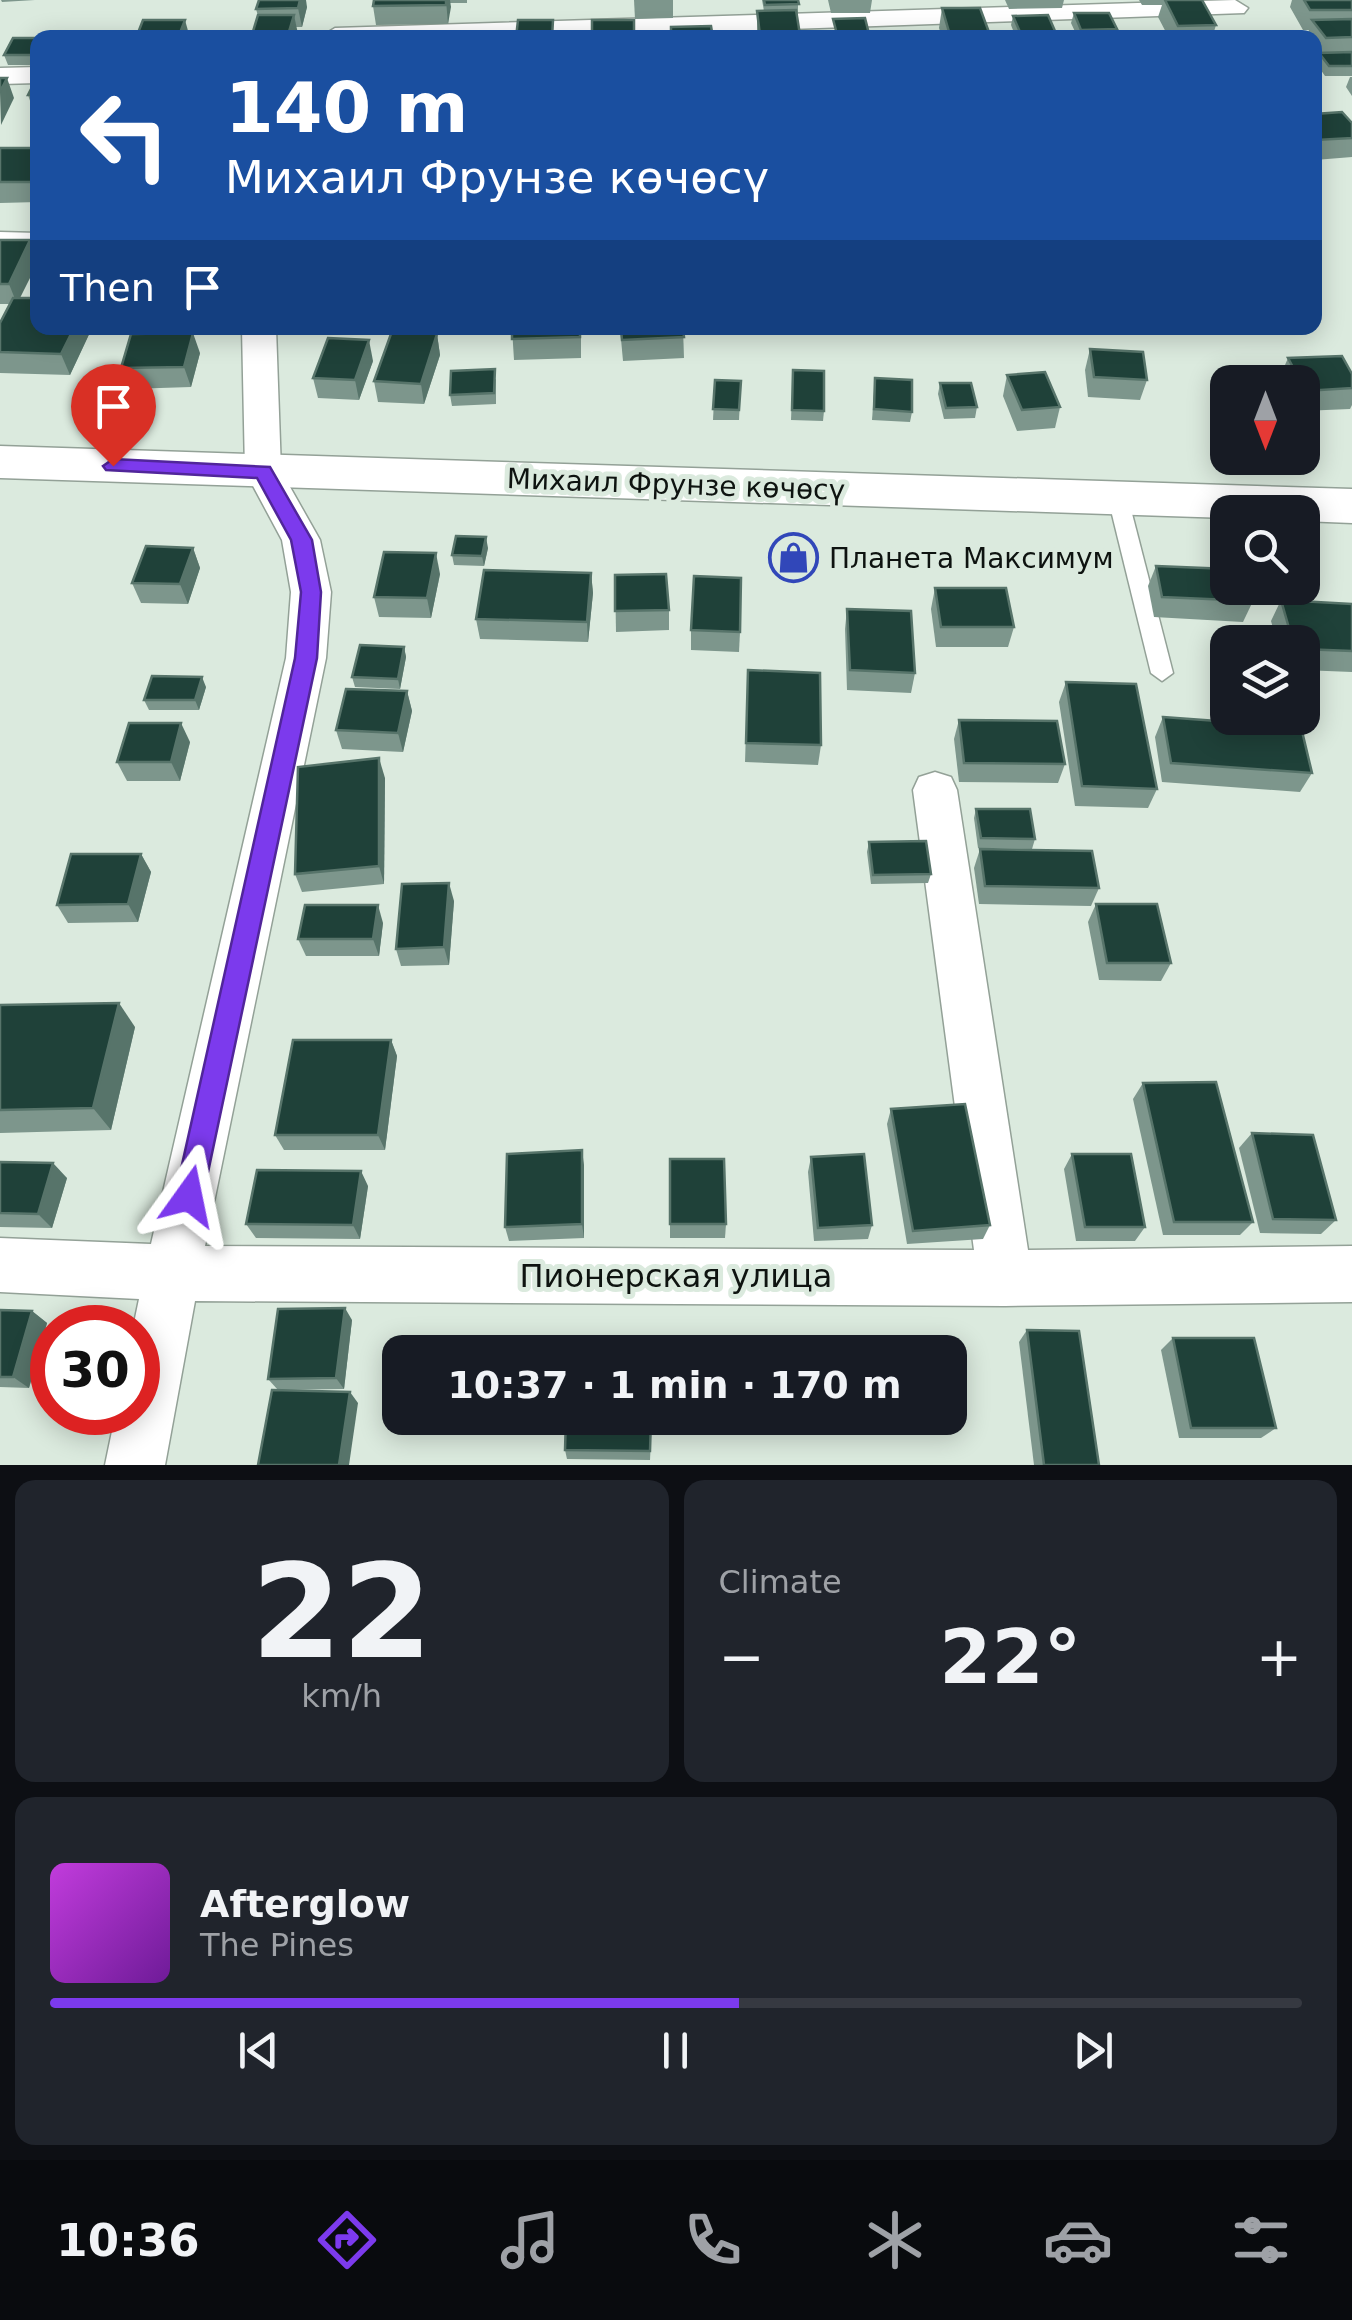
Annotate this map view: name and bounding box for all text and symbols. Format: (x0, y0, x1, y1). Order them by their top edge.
text: 140 m (225, 67, 468, 149)
icon: left (60, 70, 190, 200)
text: Михаил Фрунзе көчөсү (225, 151, 769, 204)
icon: arrive (175, 260, 230, 315)
text: Then (60, 266, 155, 310)
pin (71, 364, 156, 467)
north arrow (1210, 365, 1320, 475)
map controls (1210, 365, 1320, 735)
icon: arrive (86, 379, 141, 434)
street label: Михаил Фрунзе көчөсү (506, 462, 846, 507)
button: search (1210, 495, 1320, 605)
shop icon: Планета Максимум (768, 532, 820, 584)
place label: Планета Максимум (829, 542, 1114, 575)
button: layers (1210, 625, 1320, 735)
position arrow (137, 1144, 241, 1248)
street label: Пионерская улица (520, 1257, 832, 1295)
speed limit sign: 30 (30, 1305, 160, 1435)
text: 10:37 · 1 min · 170 m (447, 1363, 902, 1407)
text: 22 (251, 1536, 432, 1688)
text: Climate (719, 1563, 842, 1601)
text: 22° (939, 1613, 1081, 1701)
text: − (719, 1625, 765, 1689)
text: + (1256, 1625, 1302, 1689)
text: km/h (301, 1677, 382, 1715)
text: Afterglow (200, 1882, 410, 1926)
text: The Pines (200, 1926, 354, 1964)
icon: previous (231, 2023, 286, 2078)
icon: pause (648, 2023, 703, 2078)
icon: next (1066, 2023, 1121, 2078)
icon: directions (312, 2205, 382, 2275)
icon: music (495, 2205, 565, 2275)
icon: phone (678, 2205, 748, 2275)
icon: climate (860, 2205, 930, 2275)
icon: car (1043, 2205, 1113, 2275)
icon: filters (1226, 2205, 1296, 2275)
text: 10:36 (56, 2214, 200, 2267)

